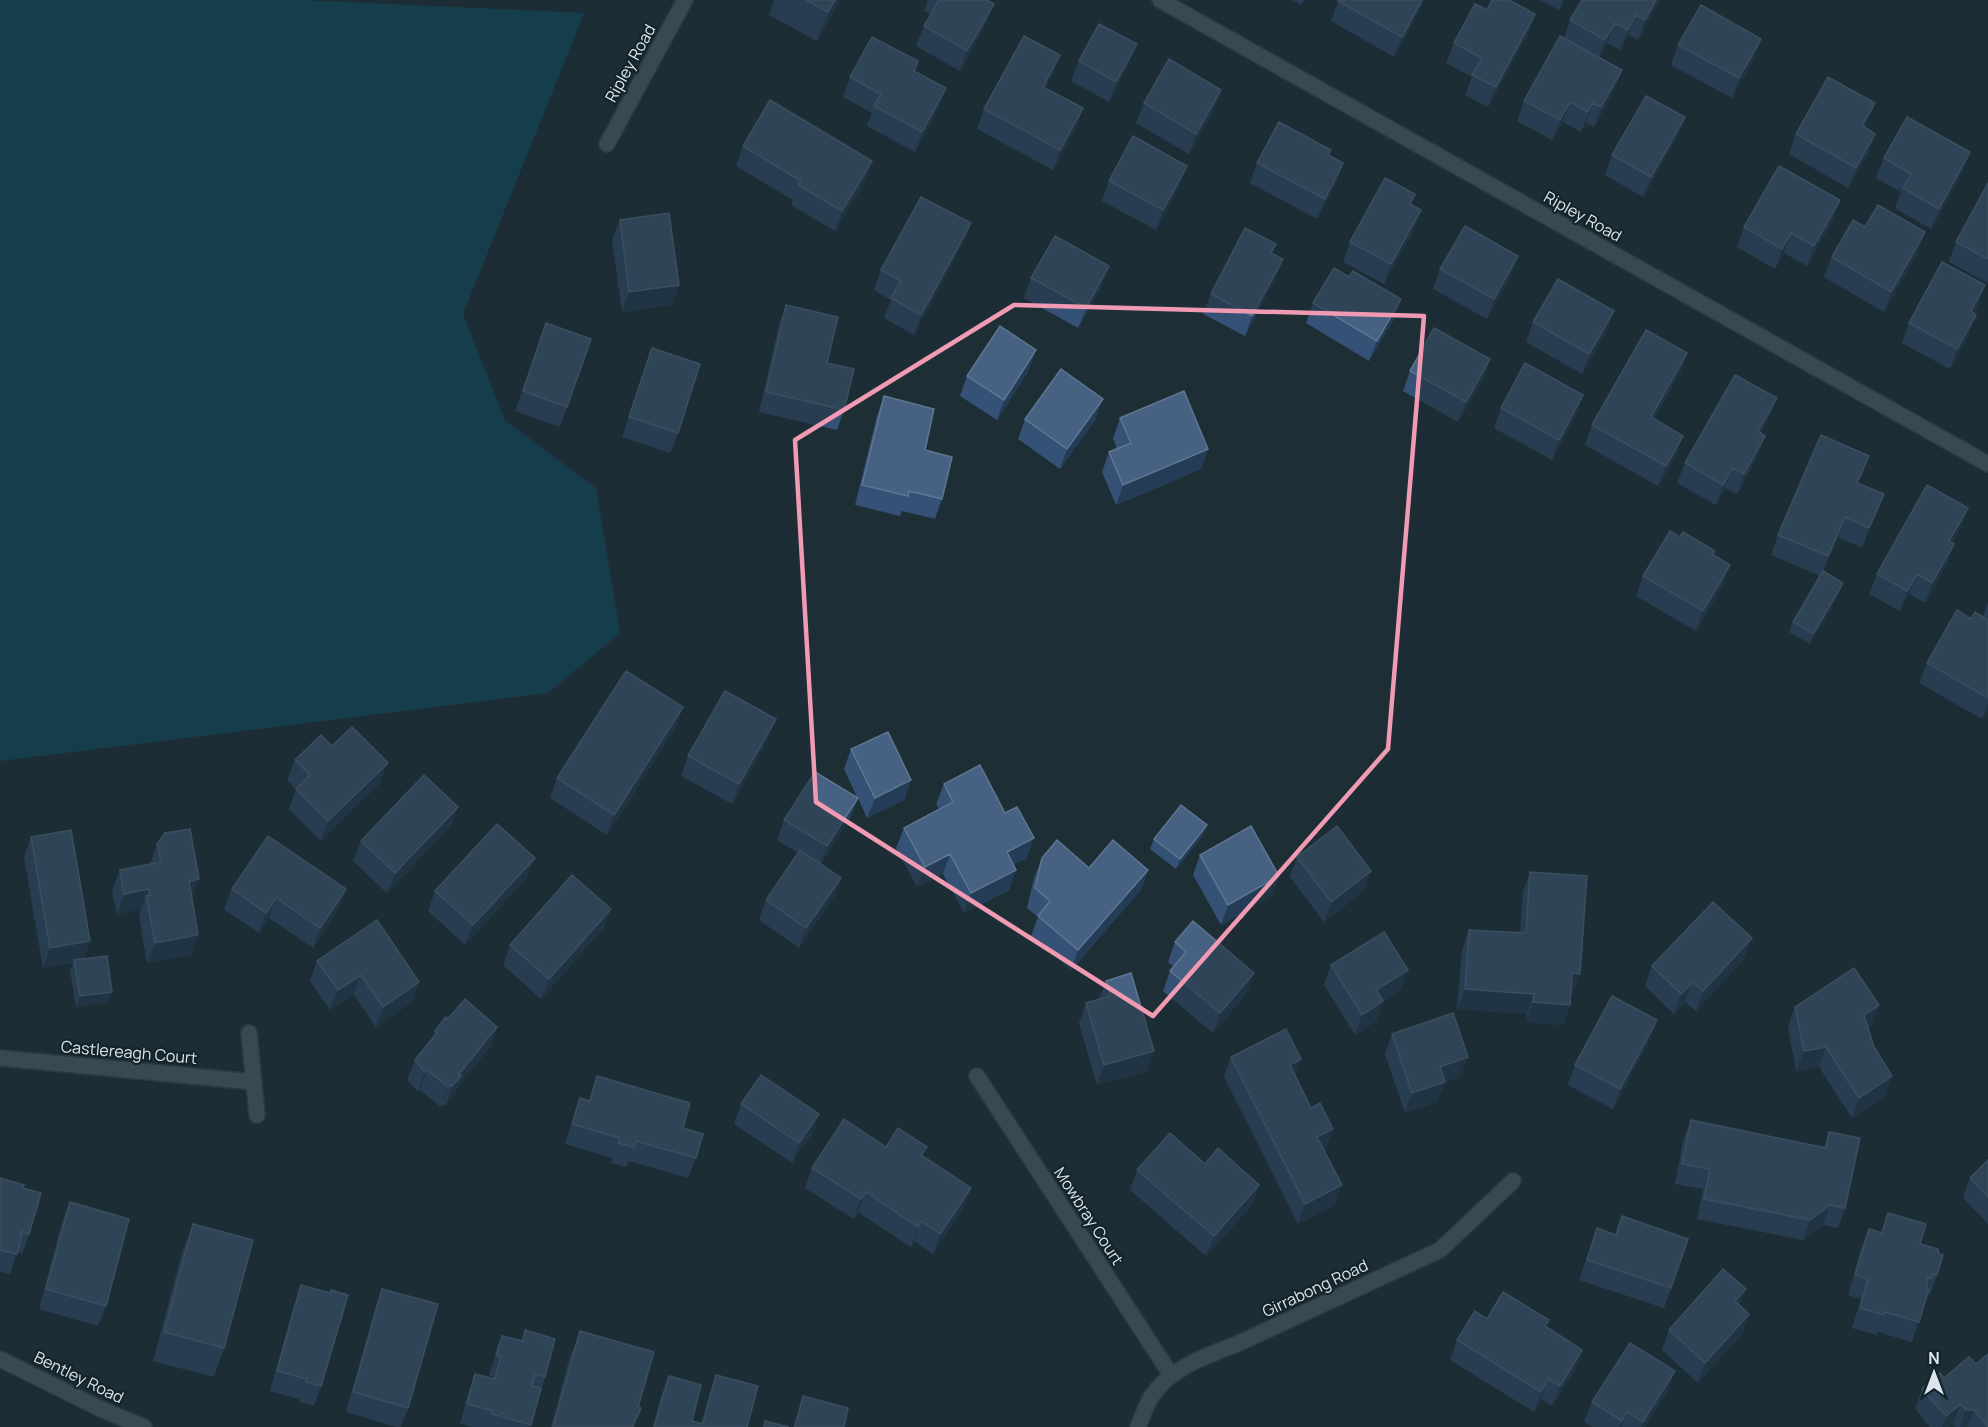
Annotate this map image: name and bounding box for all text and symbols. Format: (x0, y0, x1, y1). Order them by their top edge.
street label: Ripley Road (600, 20, 660, 106)
street label: Ripley Road (1540, 186, 1626, 246)
street label: Castlereagh Court (60, 1035, 198, 1069)
street label: Mowbray Court (1049, 1163, 1129, 1269)
street label: Girrabong Road (1259, 1254, 1371, 1322)
north arrow (1904, 1343, 1964, 1403)
street label: Bentley Road (30, 1346, 128, 1408)
text: N (1928, 1347, 1940, 1369)

